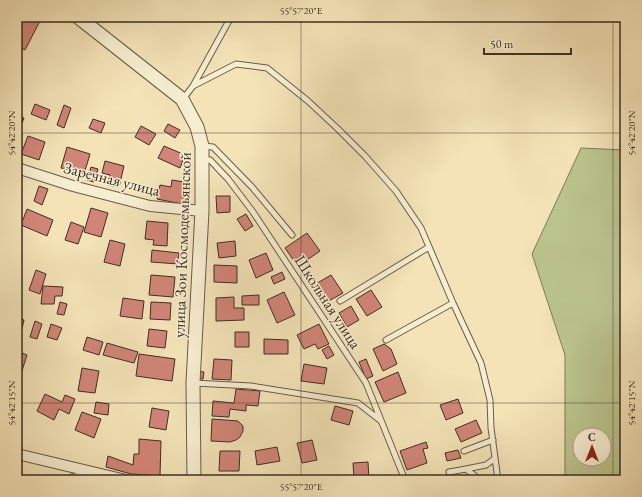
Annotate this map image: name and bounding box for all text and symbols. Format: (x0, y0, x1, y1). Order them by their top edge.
text: 55°57'20"E (280, 4, 323, 17)
scale bar (484, 30, 571, 56)
text: 50 m (490, 36, 514, 52)
text: 54°42'20"N (5, 110, 18, 155)
text: 54°42'20"N (625, 110, 638, 155)
street label: улица Зои Космодемьянской (168, 151, 196, 338)
street label: Заречная улица (62, 157, 163, 201)
street label: Школьная улица (290, 251, 366, 353)
text: 54°42'15"N (5, 380, 18, 425)
text: 54°42'15"N (625, 380, 638, 425)
north arrow (572, 427, 612, 467)
text: С (588, 430, 596, 444)
text: 55°57'20"E (280, 480, 323, 493)

